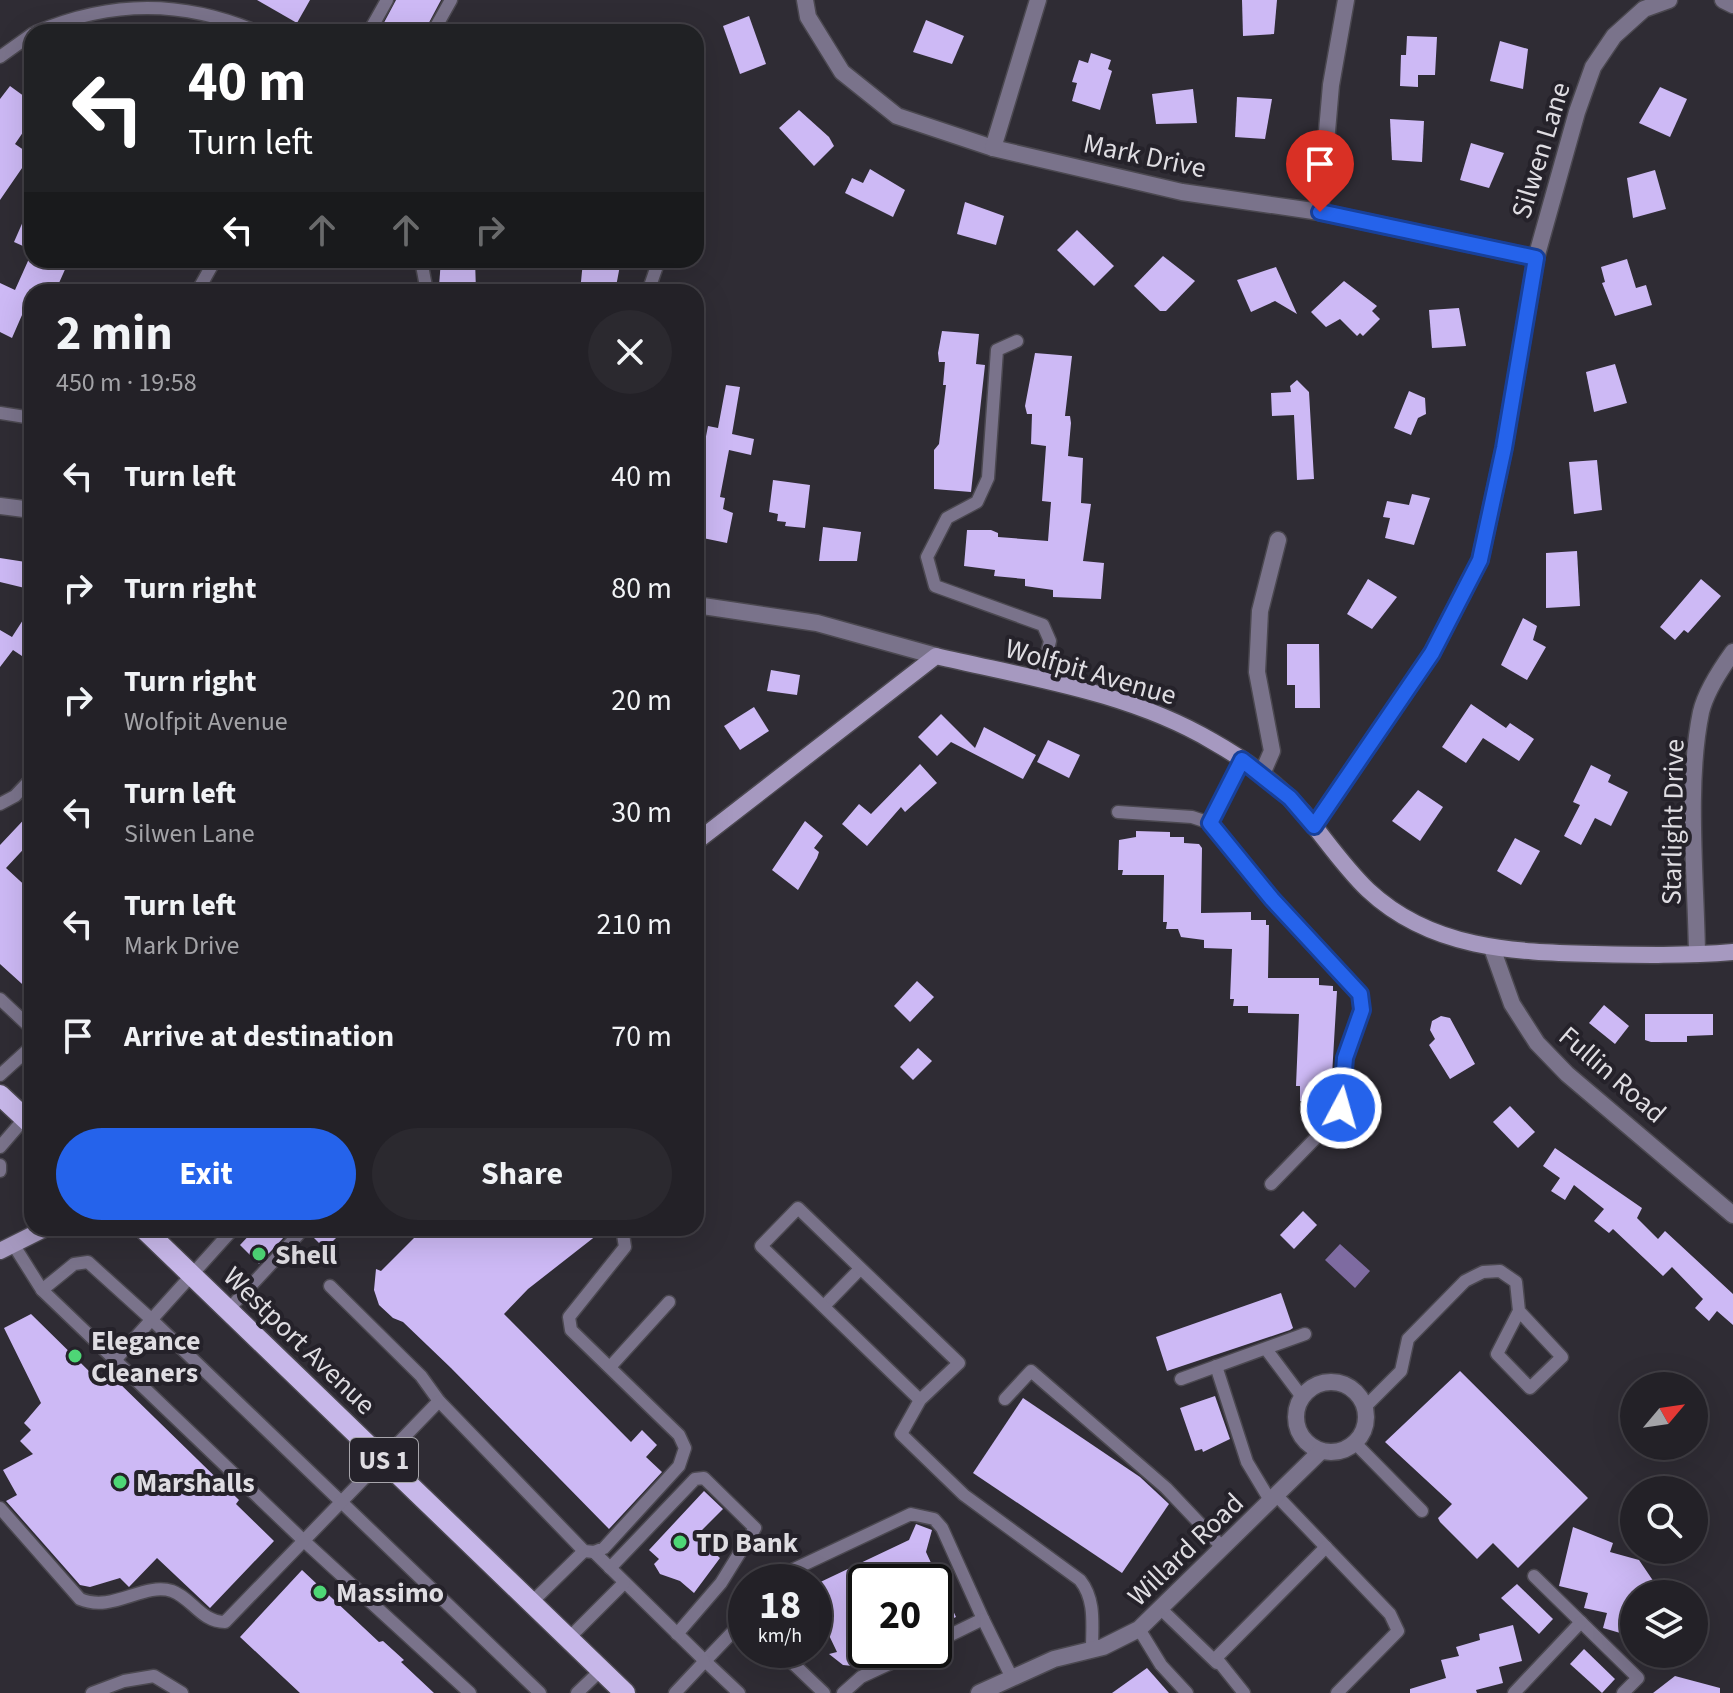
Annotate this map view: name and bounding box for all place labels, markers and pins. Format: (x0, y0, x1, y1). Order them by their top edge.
pin (1286, 130, 1354, 212)
place label: Shell (275, 1235, 337, 1275)
marker: Shell (250, 1245, 268, 1263)
place label: Elegance Cleaners (91, 1321, 201, 1393)
marker: Elegance Cleaners (66, 1347, 84, 1365)
place label: Marshalls (136, 1463, 255, 1503)
marker: Marshalls (111, 1473, 129, 1491)
place label: TD Bank (696, 1523, 799, 1563)
marker: TD Bank (671, 1533, 689, 1551)
place label: Massimo (336, 1573, 444, 1613)
marker: Massimo (311, 1583, 329, 1601)

